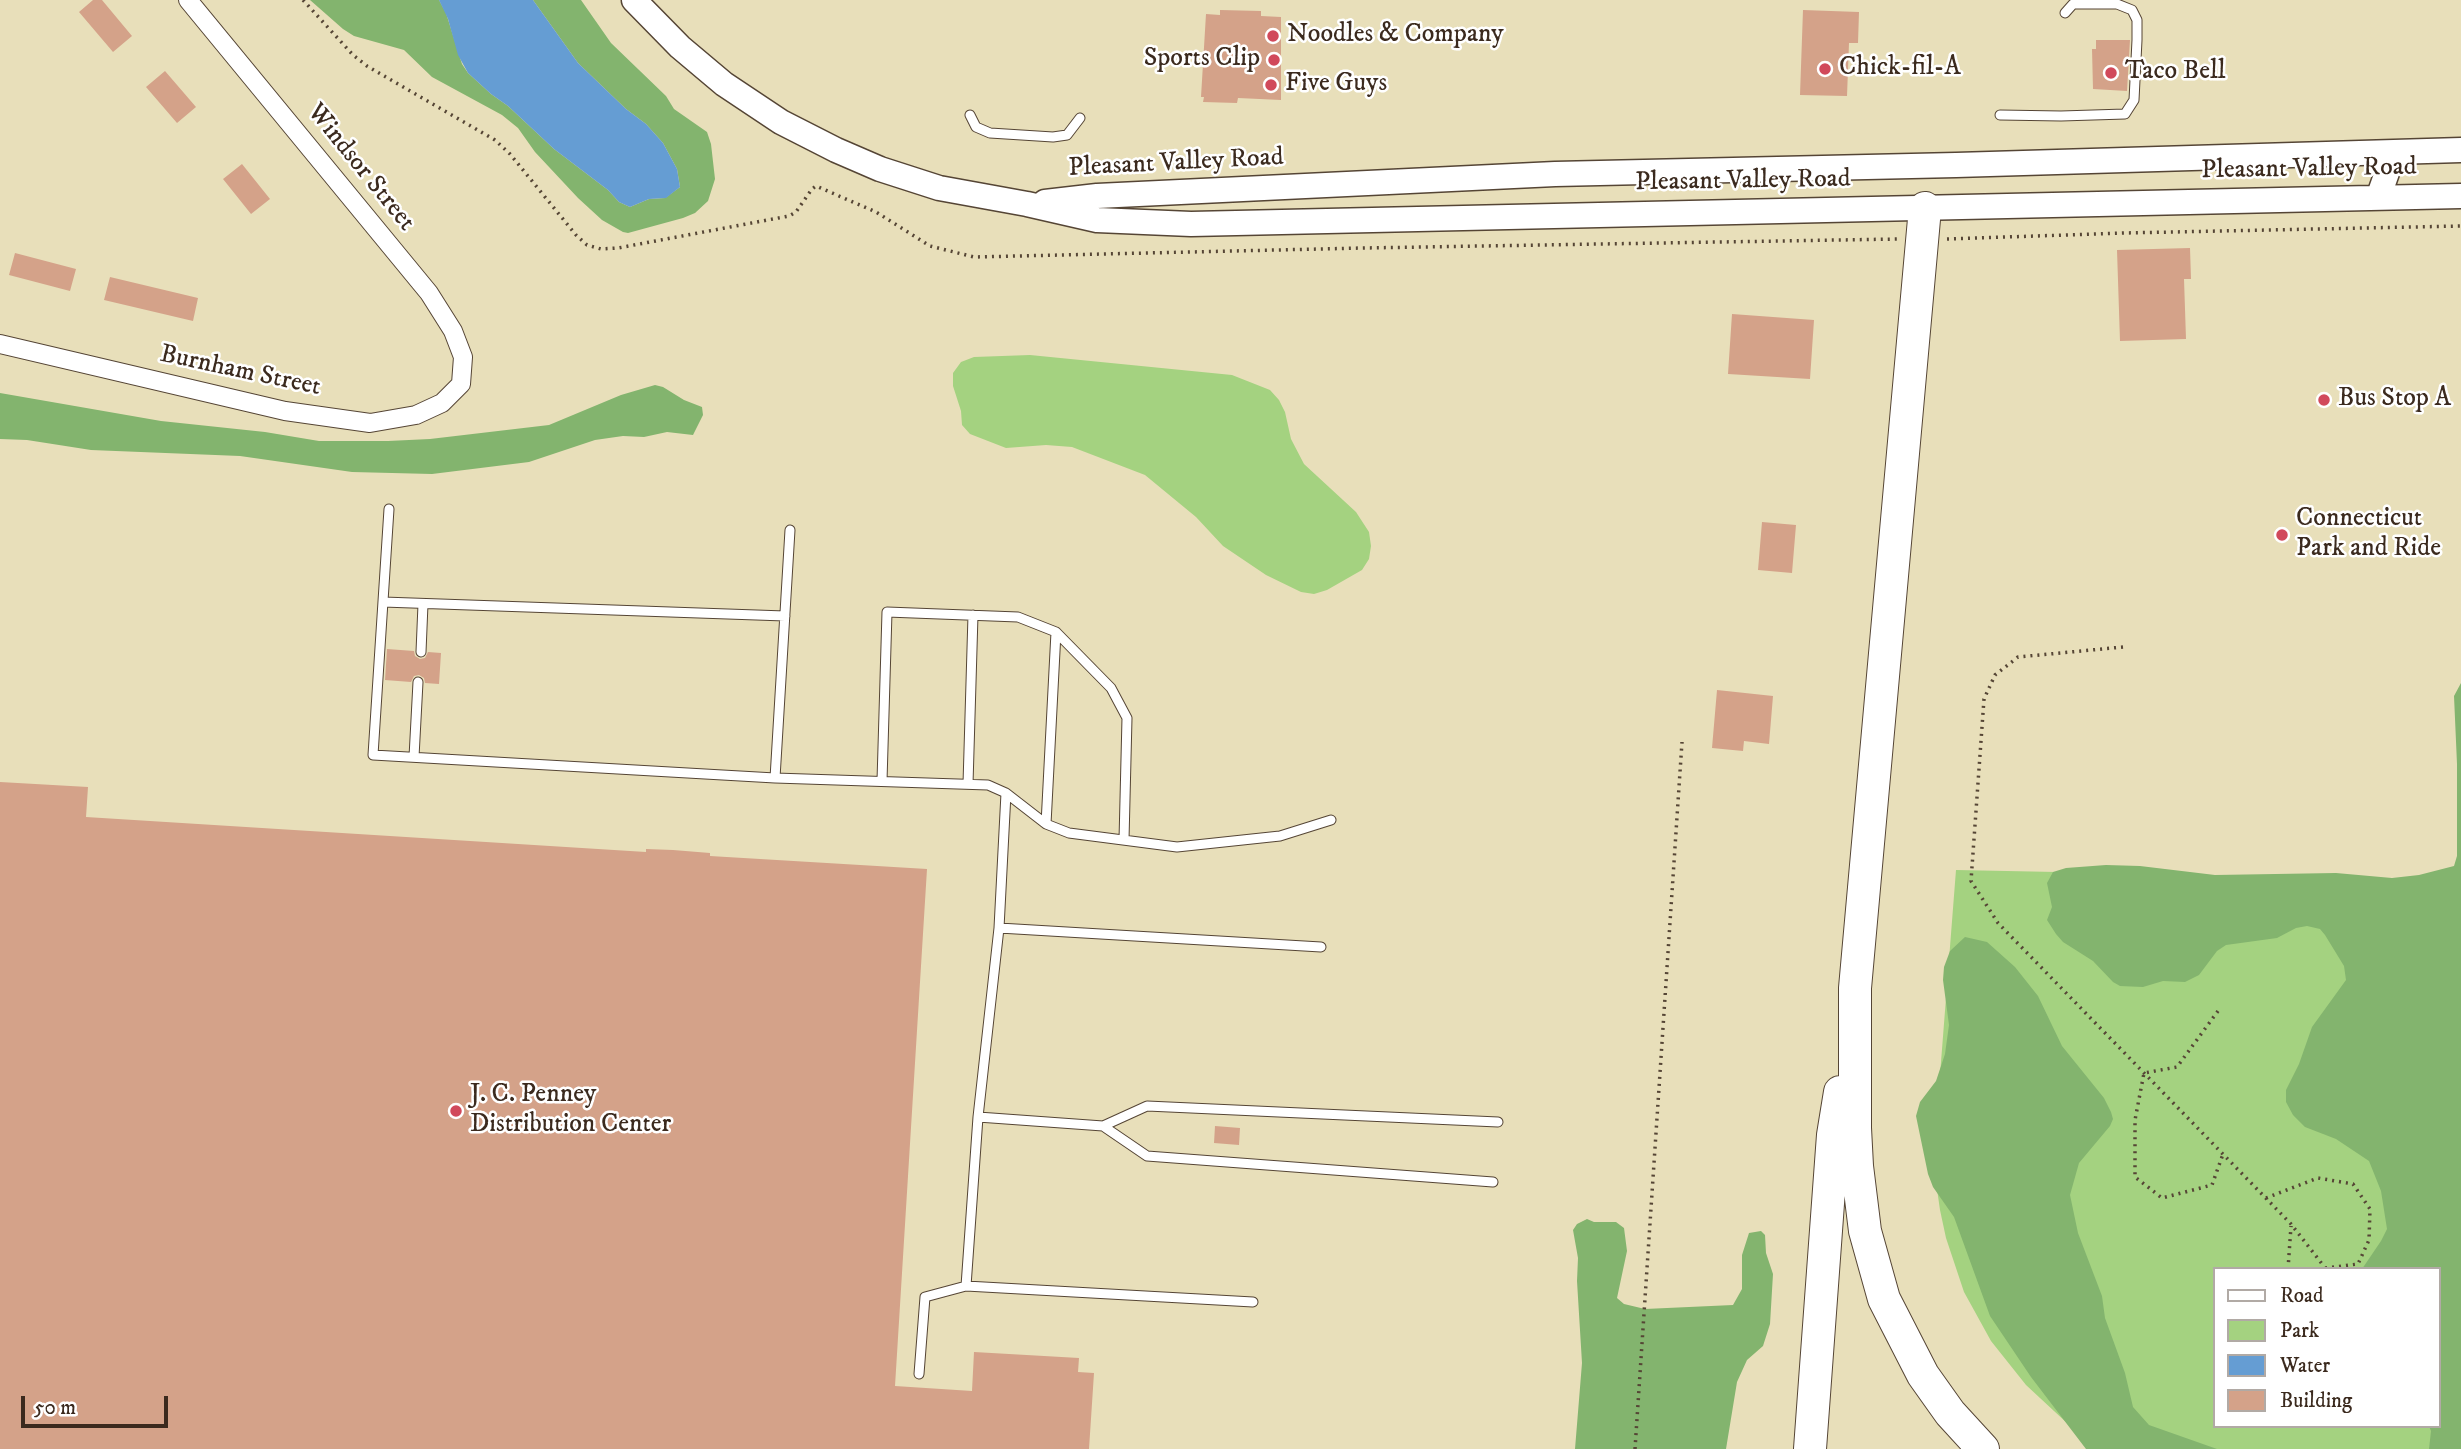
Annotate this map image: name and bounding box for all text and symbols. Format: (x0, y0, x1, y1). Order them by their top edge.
place label: Noodles & Company (1287, 20, 1504, 52)
marker: Noodles & Company (1265, 28, 1281, 44)
place label: Sports Clip (1144, 44, 1260, 76)
marker: Sports Clip (1266, 52, 1282, 68)
place label: Chick-fil-A (1839, 53, 1961, 85)
place label: Taco Bell (2125, 57, 2226, 89)
marker: Chick-fil-A (1817, 61, 1833, 77)
marker: Taco Bell (2103, 65, 2119, 81)
place label: Five Guys (1285, 69, 1387, 101)
marker: Five Guys (1263, 77, 1279, 93)
street label: Windsor Street (299, 98, 421, 238)
street label: Pleasant Valley Road (1068, 143, 1284, 185)
street label: Pleasant Valley Road (2201, 153, 2417, 187)
street label: Pleasant Valley Road (1635, 165, 1851, 199)
street label: Burnham Street (157, 340, 323, 404)
place label: Bus Stop A (2338, 384, 2451, 416)
marker: Bus Stop A (2316, 392, 2332, 408)
place label: Connecticut Park and Ride (2296, 504, 2441, 566)
marker: Connecticut Park and Ride (2274, 527, 2290, 543)
place label: J. C. Penney Distribution Center (470, 1080, 671, 1142)
marker: J. C. Penney Distribution Center (448, 1103, 464, 1119)
legend (2212, 1267, 2440, 1428)
text: Road (2280, 1283, 2324, 1309)
text: Park (2280, 1318, 2319, 1344)
text: Water (2280, 1353, 2330, 1379)
scale bar (24, 1382, 172, 1426)
text: Building (2280, 1388, 2352, 1414)
text: 50 m (34, 1395, 76, 1421)

